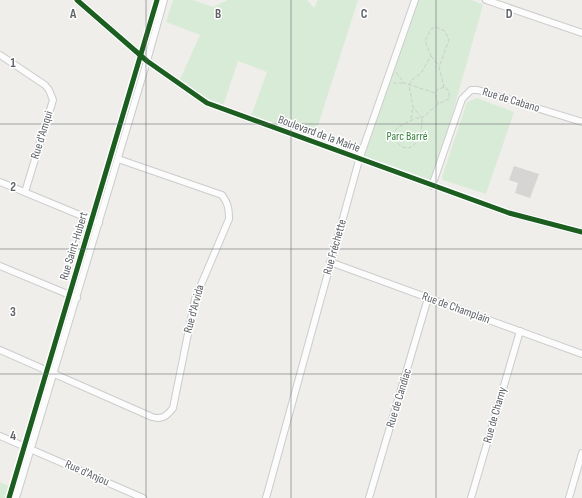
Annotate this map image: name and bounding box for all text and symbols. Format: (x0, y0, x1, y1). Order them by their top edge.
text: A (69, 6, 77, 22)
text: B (215, 6, 221, 22)
text: C (361, 6, 368, 22)
text: D (506, 6, 513, 22)
text: 1 (10, 55, 16, 71)
street label: Rue de Cabano (481, 84, 541, 116)
street label: Rue d'Amqui (28, 109, 56, 161)
street label: Boulevard de la Mairie (276, 112, 362, 156)
park label: Parc Barré (386, 129, 428, 144)
text: 2 (10, 179, 16, 195)
street label: Rue Saint-Hubert (56, 210, 92, 282)
street label: Rue Fréchette (320, 218, 350, 276)
street label: Rue d'Arvida (180, 283, 208, 335)
street label: Rue de Champlain (420, 289, 492, 327)
text: 3 (10, 304, 16, 320)
street label: Rue de Candiac (383, 366, 415, 429)
street label: Rue de Charny (480, 385, 510, 445)
text: 4 (10, 428, 16, 444)
street label: Rue d'Anjou (63, 457, 111, 489)

